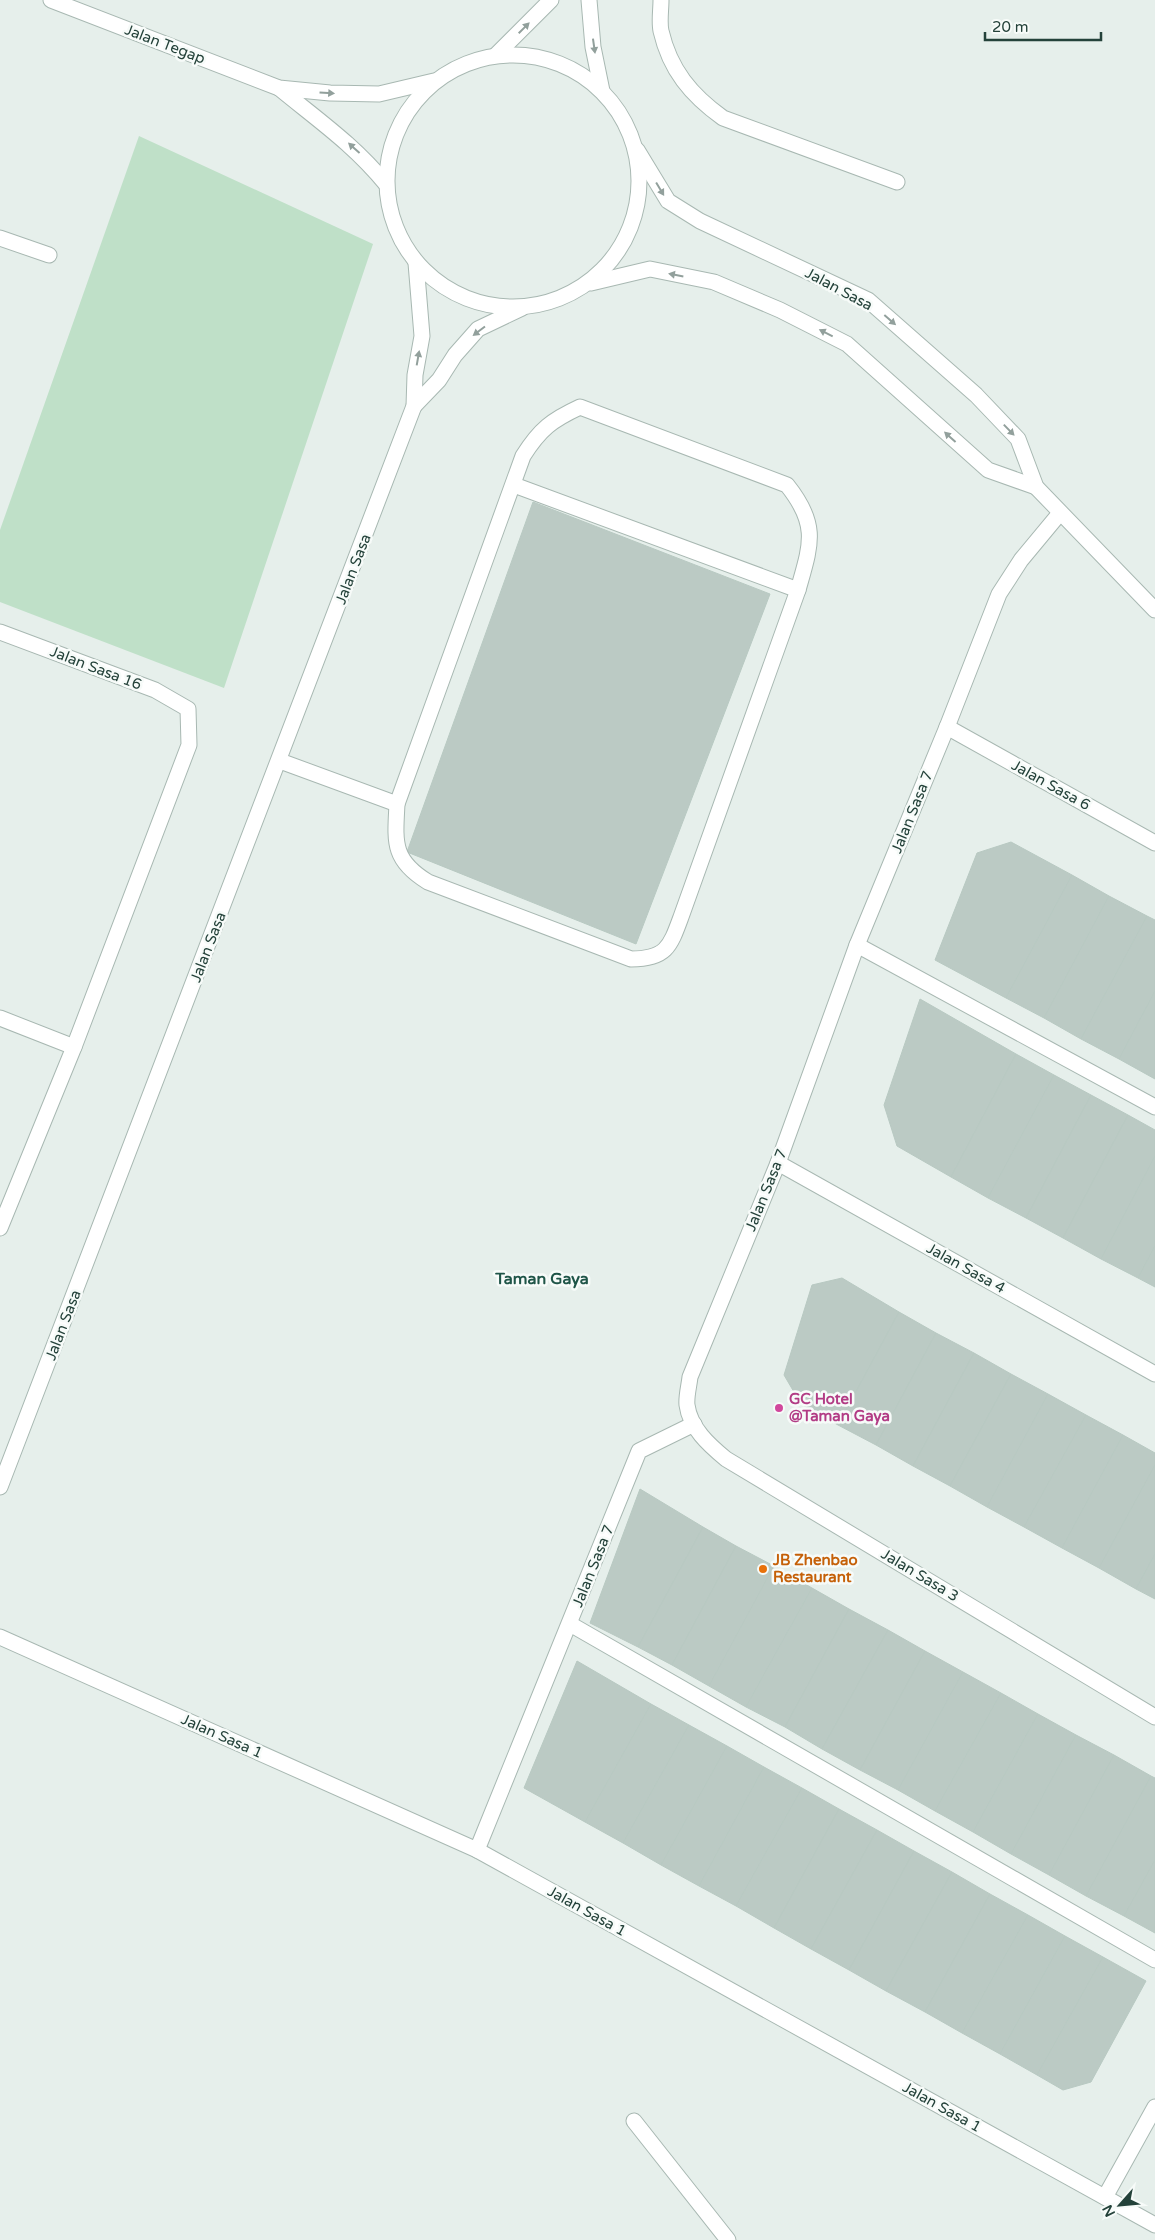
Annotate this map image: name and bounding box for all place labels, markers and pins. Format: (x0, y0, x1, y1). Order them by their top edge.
place label: GC Hotel @Taman Gaya (789, 1390, 890, 1426)
marker: GC Hotel @Taman Gaya (773, 1402, 785, 1414)
place label: JB Zhenbao Restaurant (772, 1551, 858, 1586)
marker: JB Zhenbao Restaurant (757, 1563, 769, 1575)

